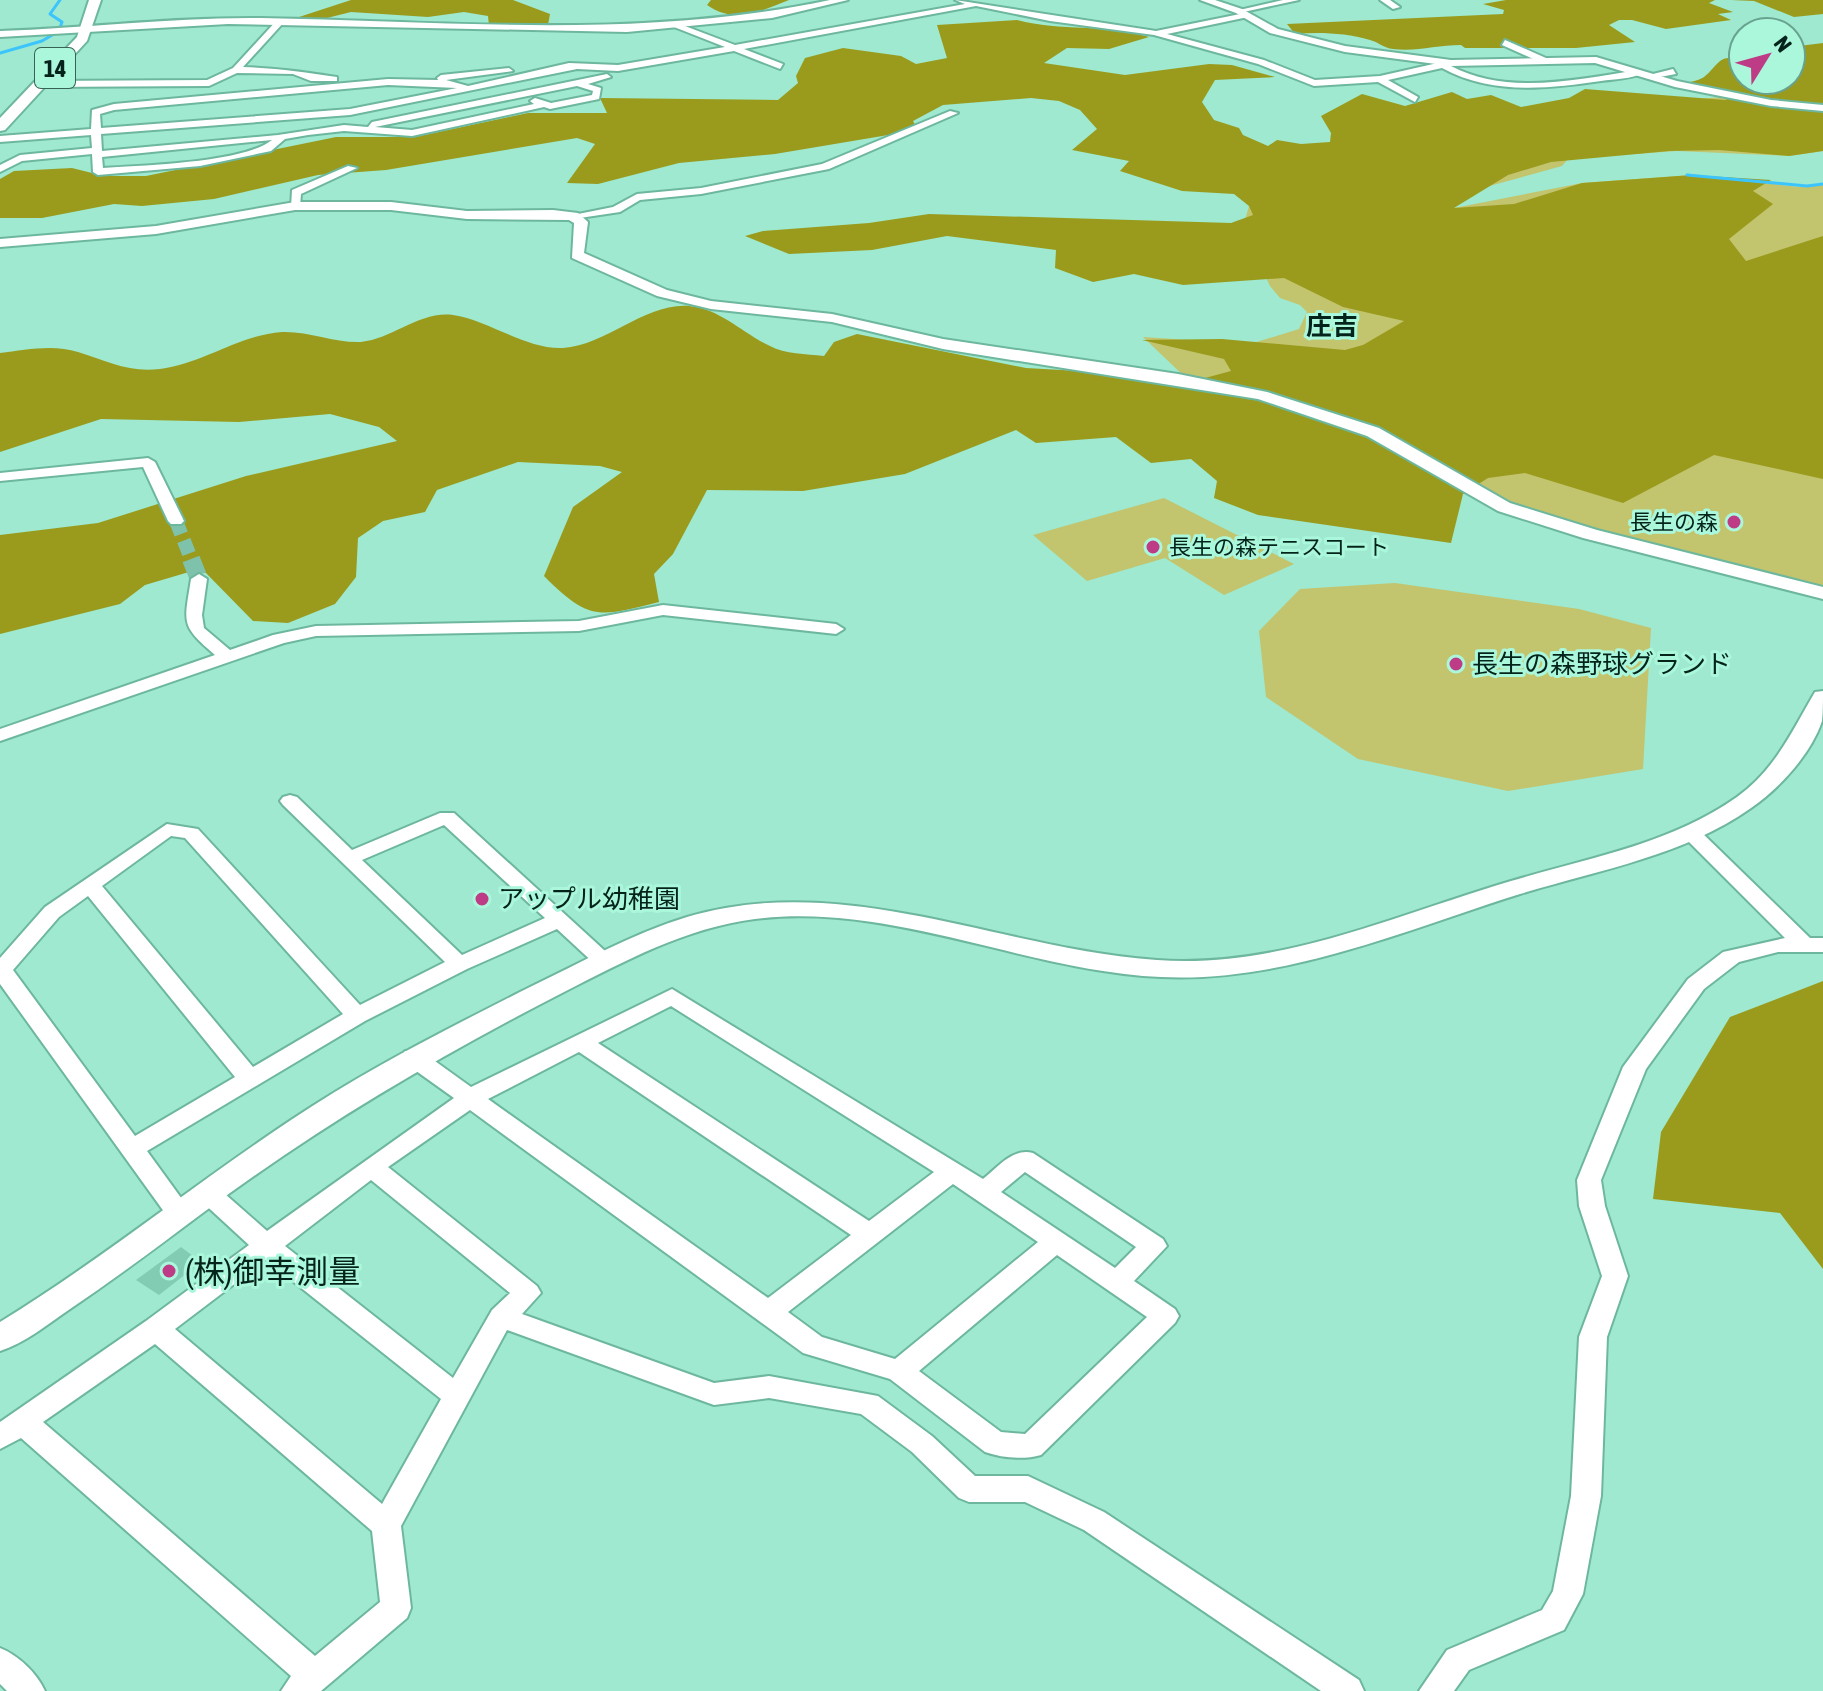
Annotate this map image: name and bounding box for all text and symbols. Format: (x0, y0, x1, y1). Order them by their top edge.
north arrow (1727, 16, 1807, 96)
text: N (1769, 31, 1797, 57)
road number: 14 (35, 48, 75, 88)
district label: 庄吉 (1306, 311, 1358, 341)
place label: 長生の森 (1630, 509, 1718, 535)
marker: 長生の森 (1725, 513, 1743, 531)
place label: 長生の森テニスコート (1169, 534, 1389, 560)
marker: 長生の森テニスコート (1144, 538, 1162, 556)
place label: 長生の森野球グランド (1472, 649, 1732, 679)
marker: 長生の森野球グランド (1447, 655, 1465, 673)
place label: アップル幼稚園 (498, 884, 680, 914)
marker: アップル幼稚園 (473, 890, 491, 908)
place label: (株)御幸測量 (185, 1253, 360, 1290)
marker: (株)御幸測量 (160, 1262, 178, 1280)

